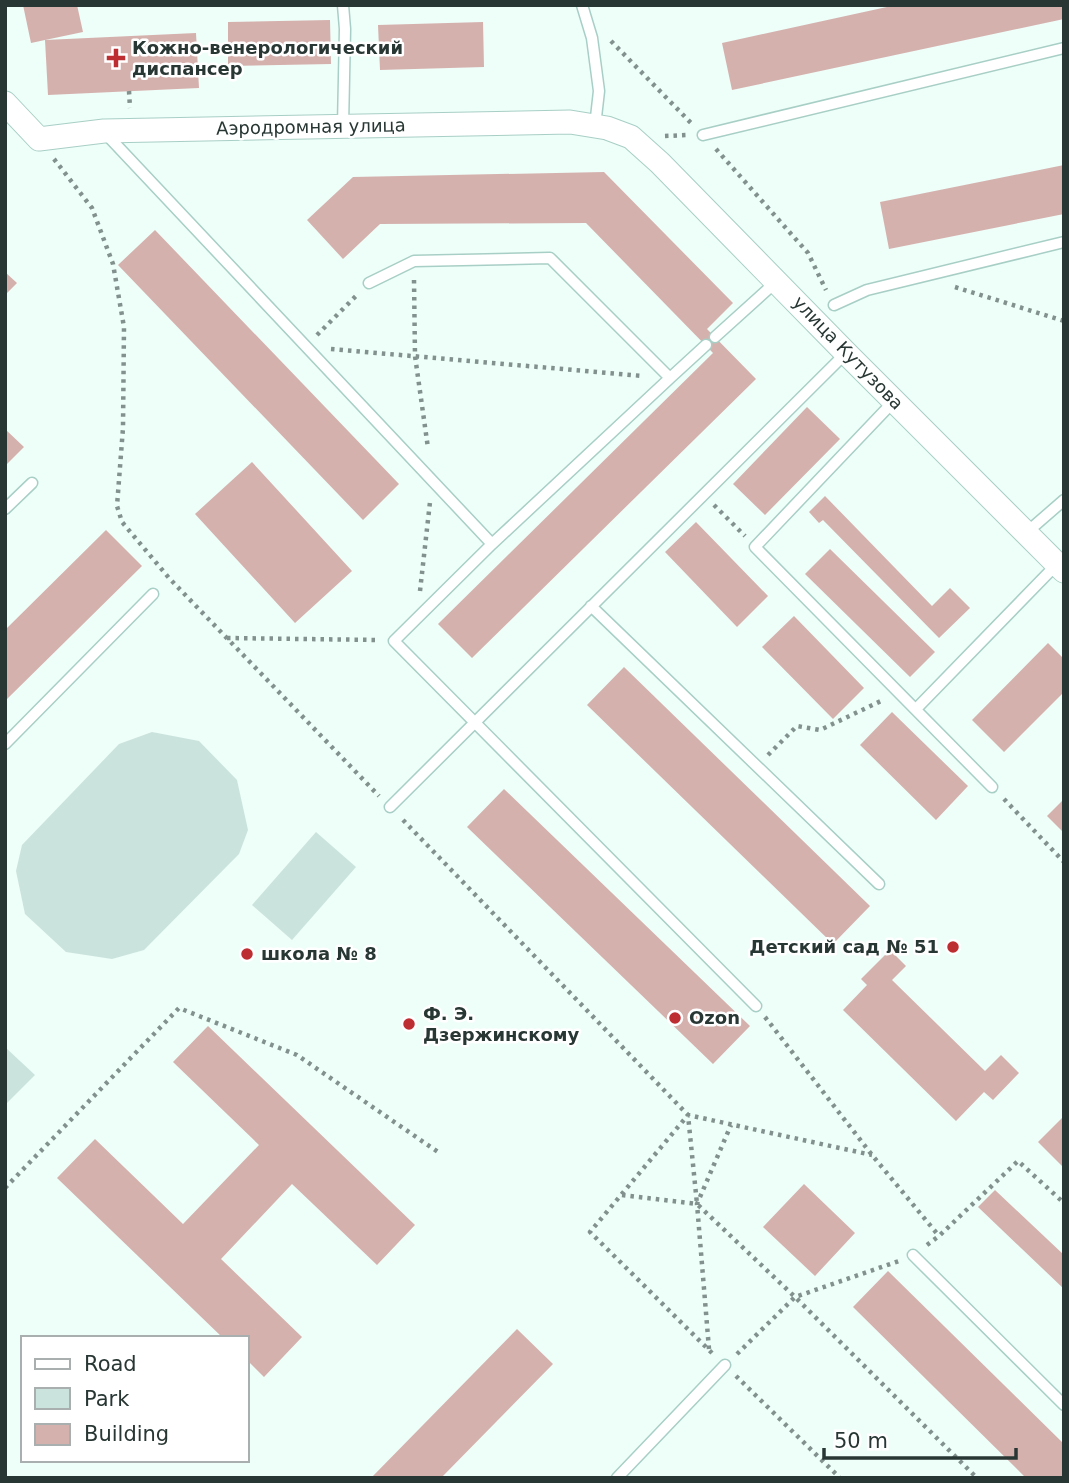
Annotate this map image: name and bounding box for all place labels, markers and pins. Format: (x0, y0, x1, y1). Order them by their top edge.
place label: Кожно-венерологический диспансер (132, 37, 403, 79)
marker: Кожно-венерологический диспансер (106, 48, 126, 68)
place label: Детский сад № 51 (749, 936, 939, 957)
marker: Детский сад № 51 (945, 939, 961, 955)
place label: школа № 8 (261, 943, 377, 964)
marker: школа № 8 (239, 946, 255, 962)
place label: Ф. Э. Дзержинскому (423, 1003, 580, 1045)
place label: Ozon (689, 1007, 740, 1028)
marker: Ozon (667, 1010, 683, 1026)
marker: Ф. Э. Дзержинскому (401, 1016, 417, 1032)

